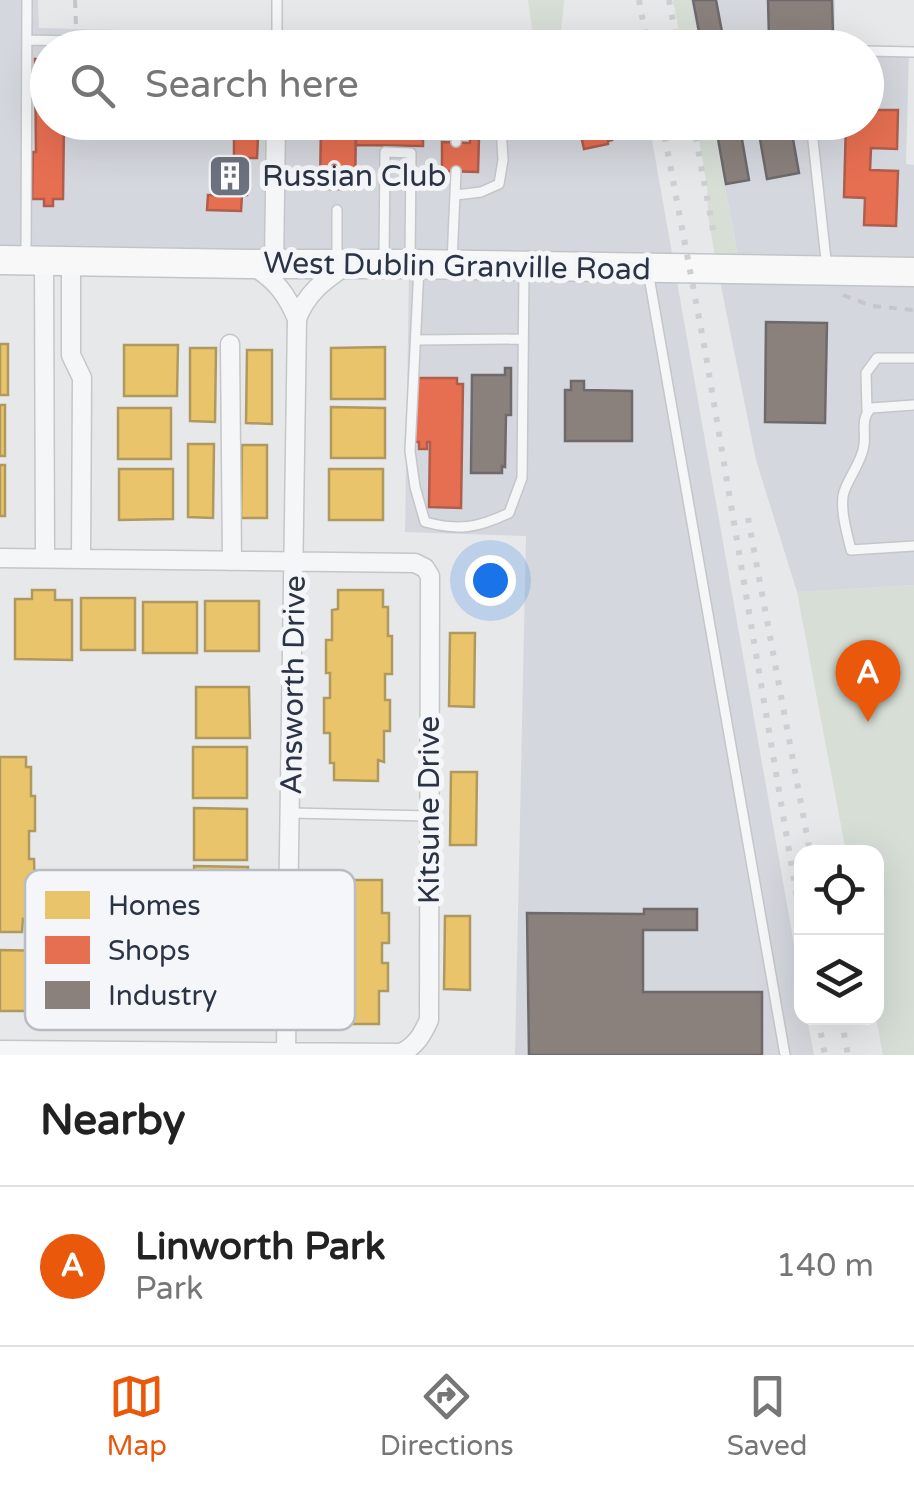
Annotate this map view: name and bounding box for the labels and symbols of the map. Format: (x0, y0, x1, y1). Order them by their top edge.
building icon: Russian Club (207, 153, 253, 199)
place label: Russian Club (262, 158, 446, 195)
street label: West Dublin Granville Road (263, 245, 651, 288)
your location (465, 555, 516, 606)
street label: Answorth Drive (273, 575, 314, 795)
pin: A (836, 640, 900, 722)
street label: Kitsune Drive (411, 716, 448, 904)
legend (25, 870, 355, 1030)
text: Homes (108, 889, 201, 923)
text: Shops (108, 934, 190, 968)
text: Industry (108, 979, 217, 1013)

